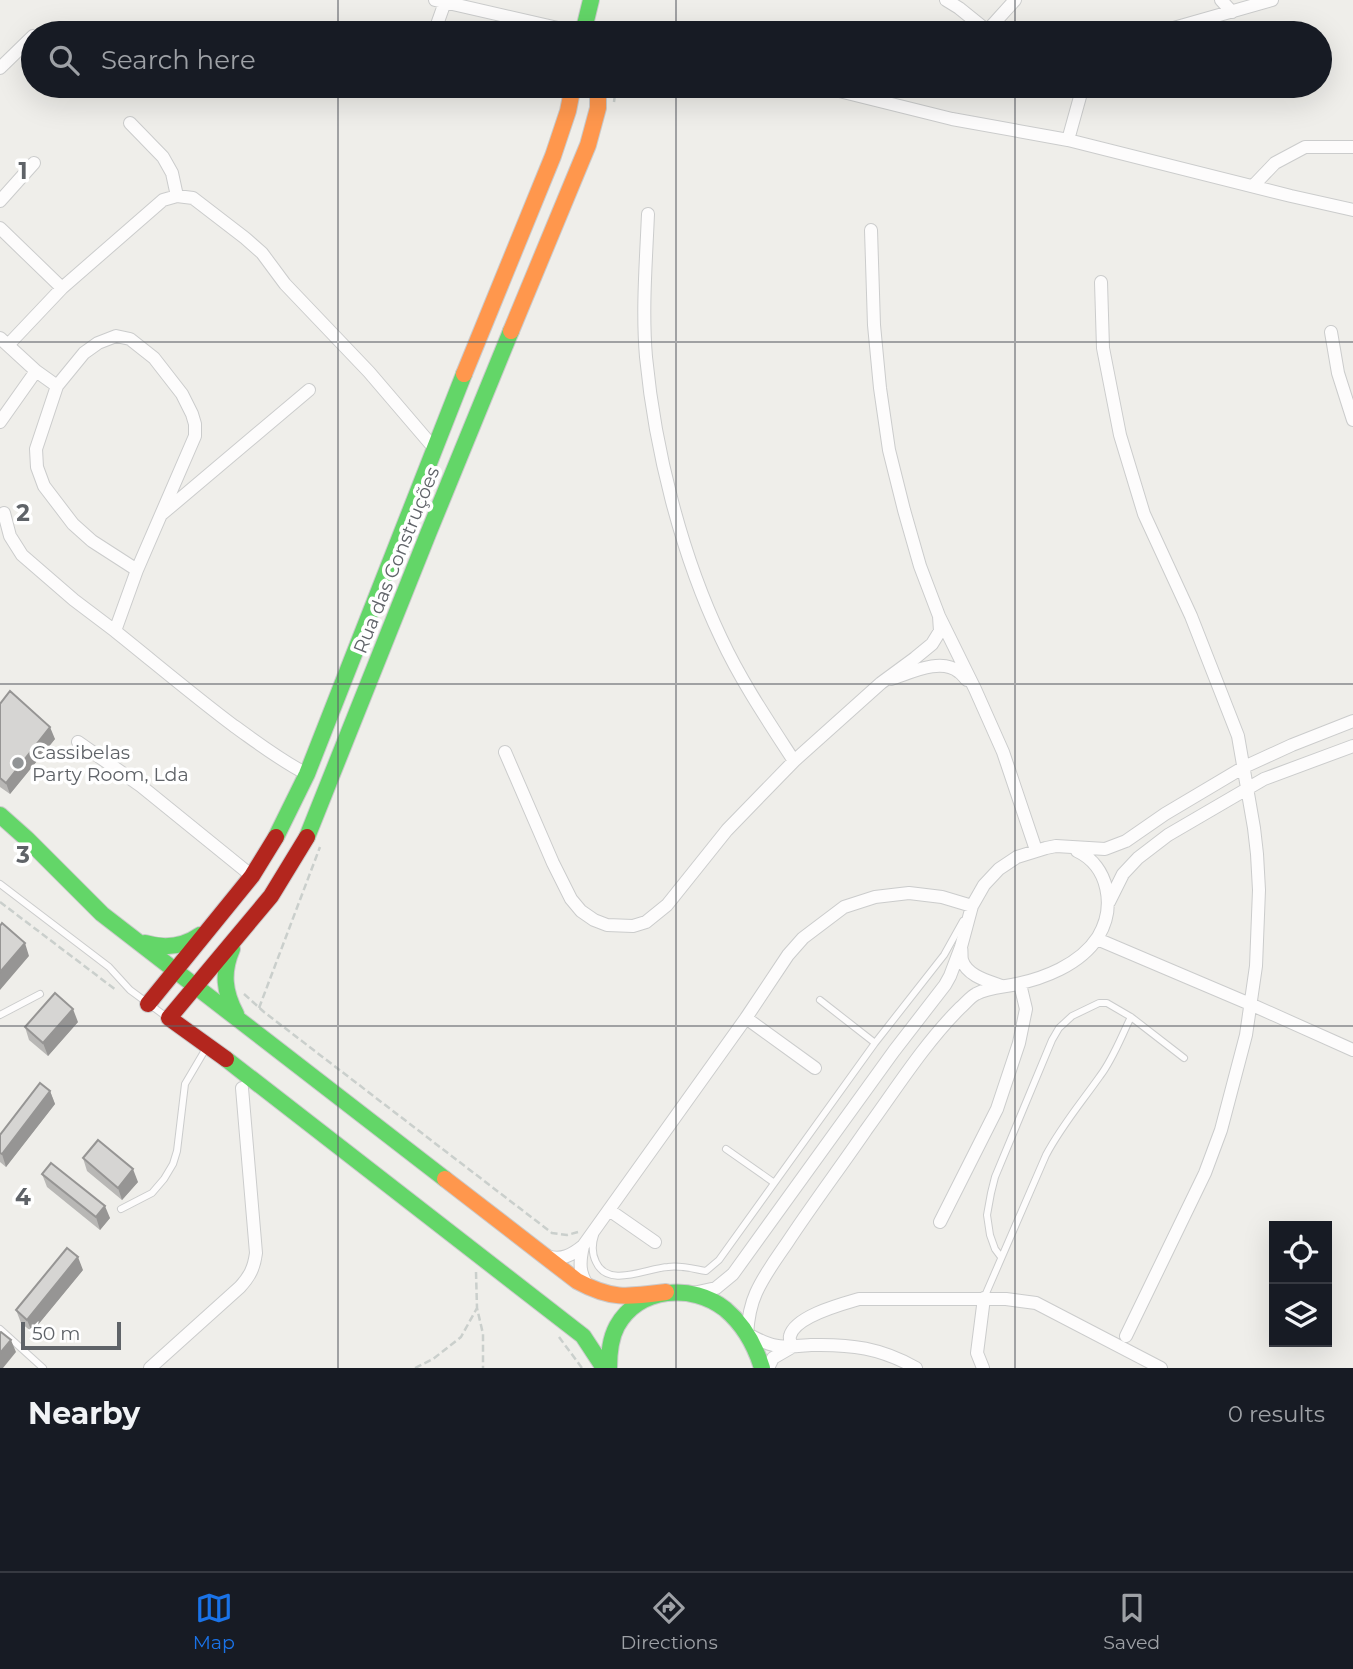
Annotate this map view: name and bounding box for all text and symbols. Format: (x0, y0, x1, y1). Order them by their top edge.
search box (21, 21, 1332, 98)
icon: search (45, 41, 83, 79)
text: Search here (101, 44, 256, 76)
text: 1 (18, 157, 28, 185)
street label: Rua das Construções (348, 463, 444, 657)
text: 2 (16, 499, 30, 527)
place label: Cassibelas Party Room, Lda (32, 741, 189, 786)
marker: Cassibelas Party Room, Lda (10, 755, 26, 771)
text: 3 (15, 841, 30, 869)
text: 4 (15, 1183, 31, 1211)
map controls (1269, 1221, 1332, 1347)
button: locate (1269, 1221, 1332, 1284)
button: layers (1269, 1284, 1332, 1347)
scale bar (21, 1319, 121, 1351)
text: 50 m (32, 1322, 80, 1345)
text: Nearby (28, 1395, 140, 1432)
text: 0 results (1228, 1400, 1325, 1428)
tab: Map (193, 1589, 235, 1654)
tab: Directions (620, 1589, 718, 1654)
tab: Saved (1103, 1589, 1160, 1654)

